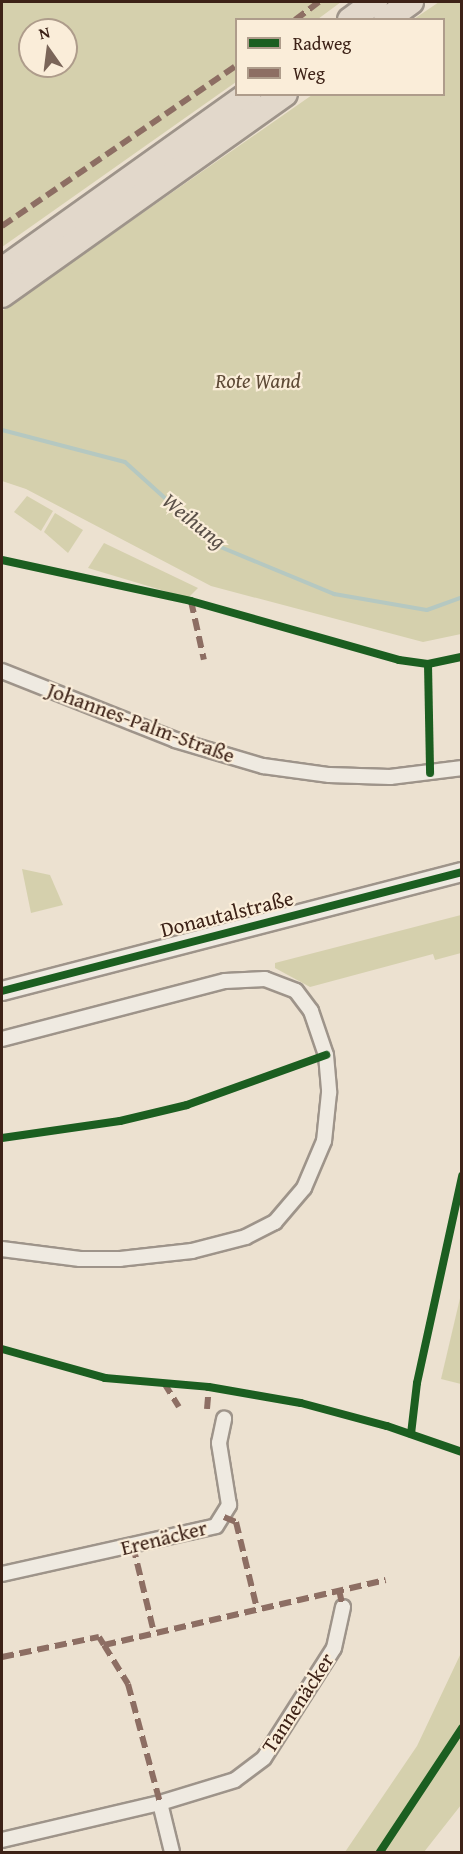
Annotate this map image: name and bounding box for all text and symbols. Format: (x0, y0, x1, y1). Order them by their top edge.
north arrow (18, 18, 78, 78)
legend (235, 18, 445, 96)
text: N (36, 20, 52, 45)
text: Radweg (293, 30, 351, 57)
text: Weg (293, 60, 325, 87)
park label: Rote Wand (215, 368, 301, 394)
water label: Weihung (157, 487, 231, 555)
street label: Johannes-Palm-Straße (44, 677, 238, 769)
street label: Donautalstraße (158, 885, 296, 943)
street label: Erenäcker (118, 1515, 210, 1561)
street label: Tannenäcker (256, 1648, 340, 1758)

